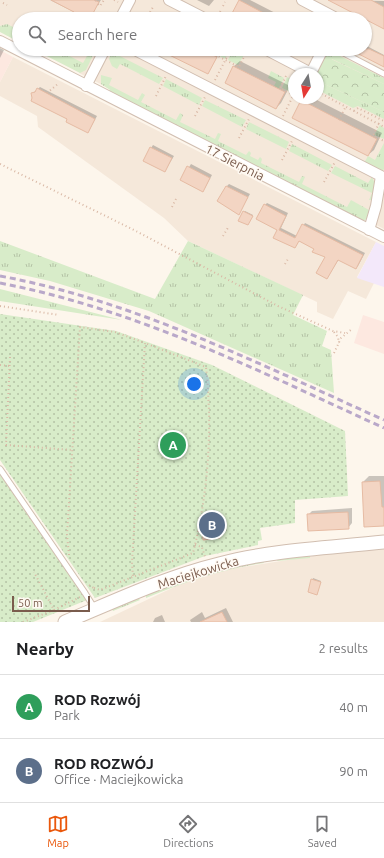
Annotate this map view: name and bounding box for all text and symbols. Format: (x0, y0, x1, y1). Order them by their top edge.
search box (12, 12, 372, 56)
icon: search (26, 23, 48, 45)
text: Search here (58, 26, 137, 43)
north arrow (288, 68, 324, 104)
street label: 17 Sierpnia (203, 141, 267, 183)
your location (184, 374, 204, 394)
pin: A (160, 430, 186, 460)
pin: B (199, 510, 225, 540)
street label: Maciejkowicka (156, 553, 240, 591)
scale bar (12, 594, 90, 613)
text: 50 m (18, 597, 42, 609)
text: Nearby (16, 639, 74, 658)
text: 2 results (318, 641, 368, 655)
text: ROD Rozwój (54, 691, 141, 708)
text: A (24, 700, 34, 714)
text: 40 m (339, 700, 368, 714)
text: Park (54, 708, 80, 722)
text: ROD ROZWÓJ (54, 755, 154, 772)
text: B (25, 764, 33, 778)
text: 90 m (339, 764, 368, 778)
text: Office · Maciejkowicka (54, 772, 183, 786)
tab: Map (47, 813, 69, 849)
tab: Directions (163, 813, 213, 849)
tab: Saved (308, 813, 337, 849)

